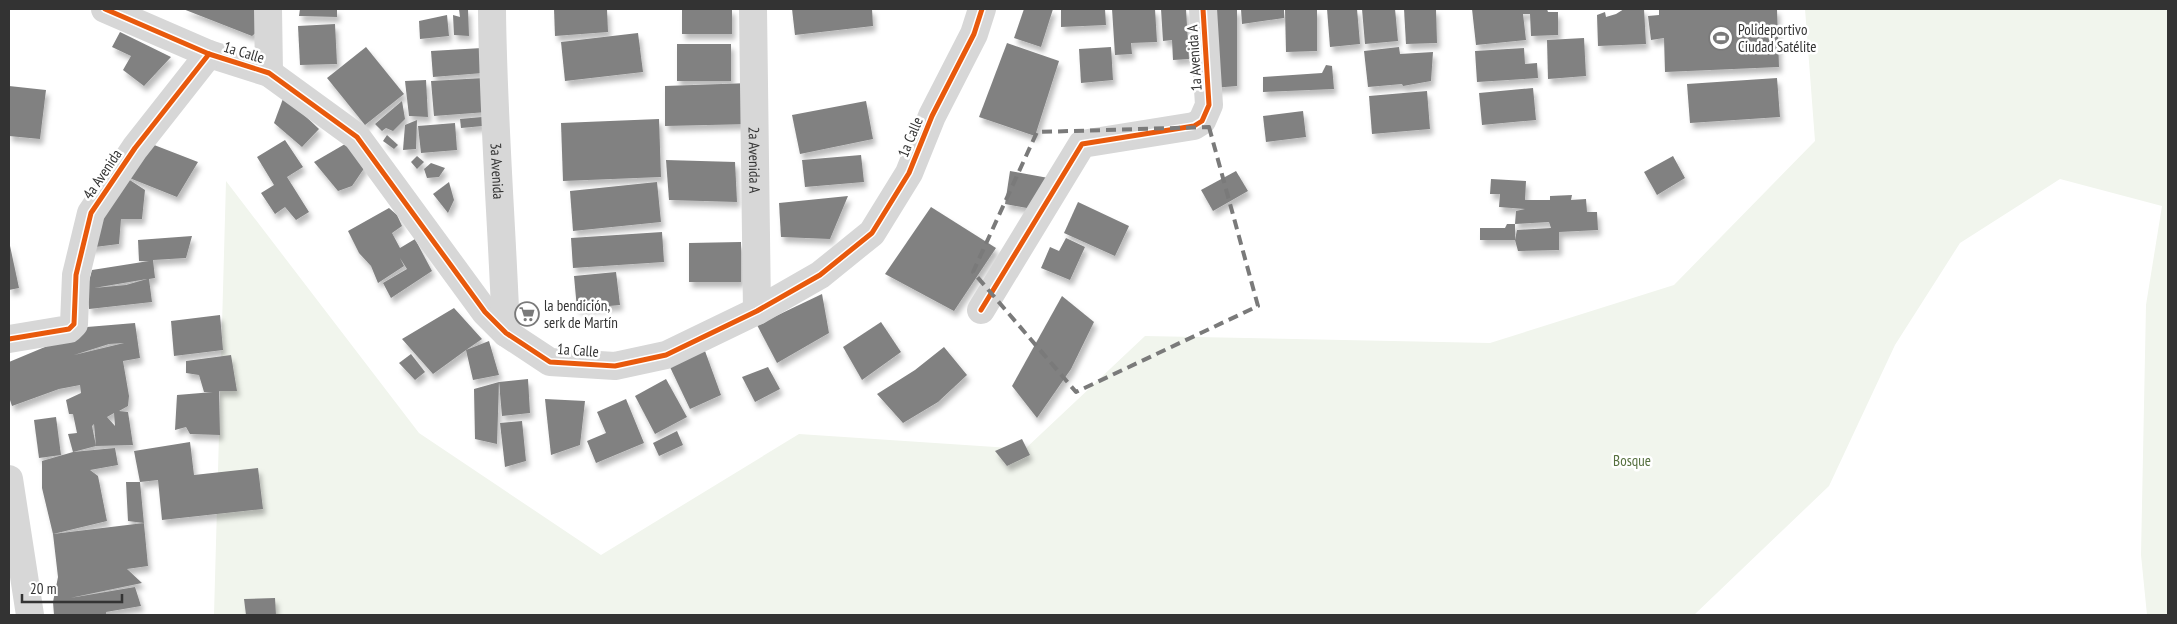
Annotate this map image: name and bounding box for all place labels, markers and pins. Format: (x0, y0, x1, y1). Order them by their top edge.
place label: Polideportivo Ciudad Satélite (1738, 20, 1816, 56)
sports icon: Polideportivo Ciudad Satélite (1708, 25, 1734, 51)
place label: la bendición, serk de Martín (544, 296, 618, 332)
supermarket icon: la bendición, serk de Martín (514, 301, 540, 327)

